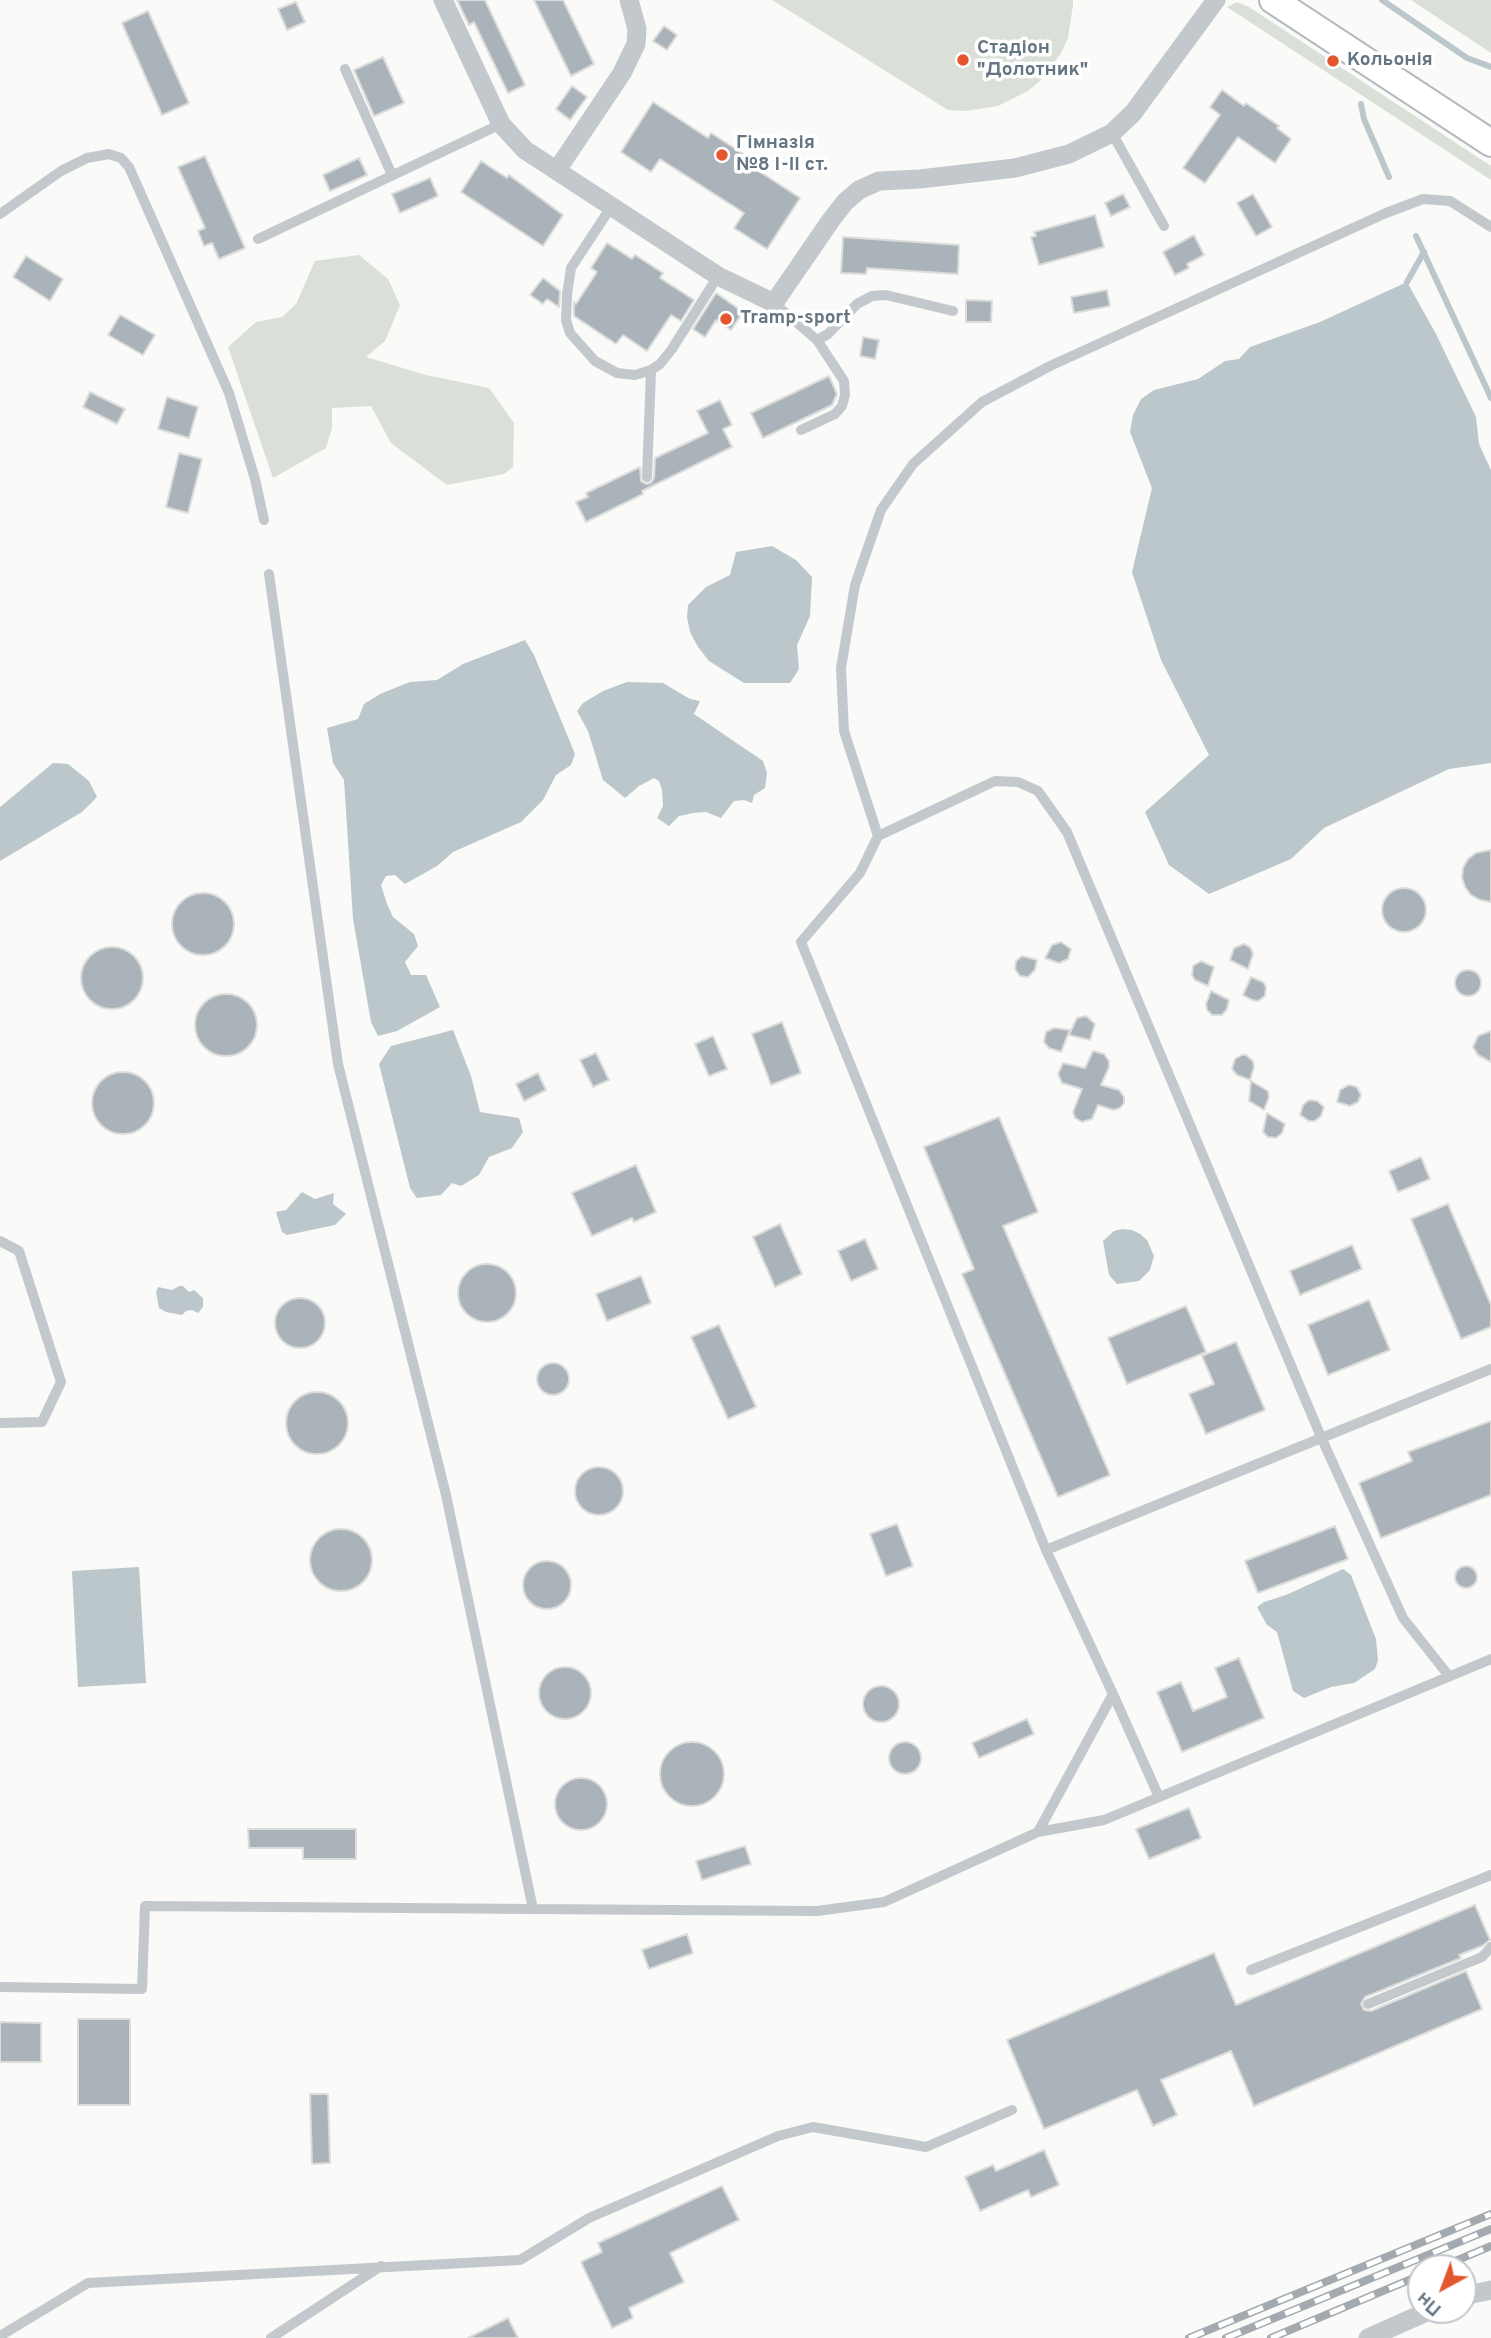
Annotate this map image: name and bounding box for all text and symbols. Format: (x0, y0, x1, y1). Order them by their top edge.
place label: Стадіон "Долотник" (977, 38, 1088, 82)
place label: Кольонія (1347, 50, 1433, 72)
marker: Стадіон "Долотник" (955, 52, 971, 68)
marker: Кольонія (1325, 53, 1341, 69)
place label: Гімназія №8 I-II ст. (736, 133, 828, 177)
marker: Гімназія №8 I-II ст. (714, 147, 730, 163)
place label: Tramp-sport (740, 308, 851, 330)
marker: Tramp-sport (718, 311, 734, 327)
north arrow (1407, 2254, 1477, 2324)
text: Пн (1412, 2286, 1447, 2321)

